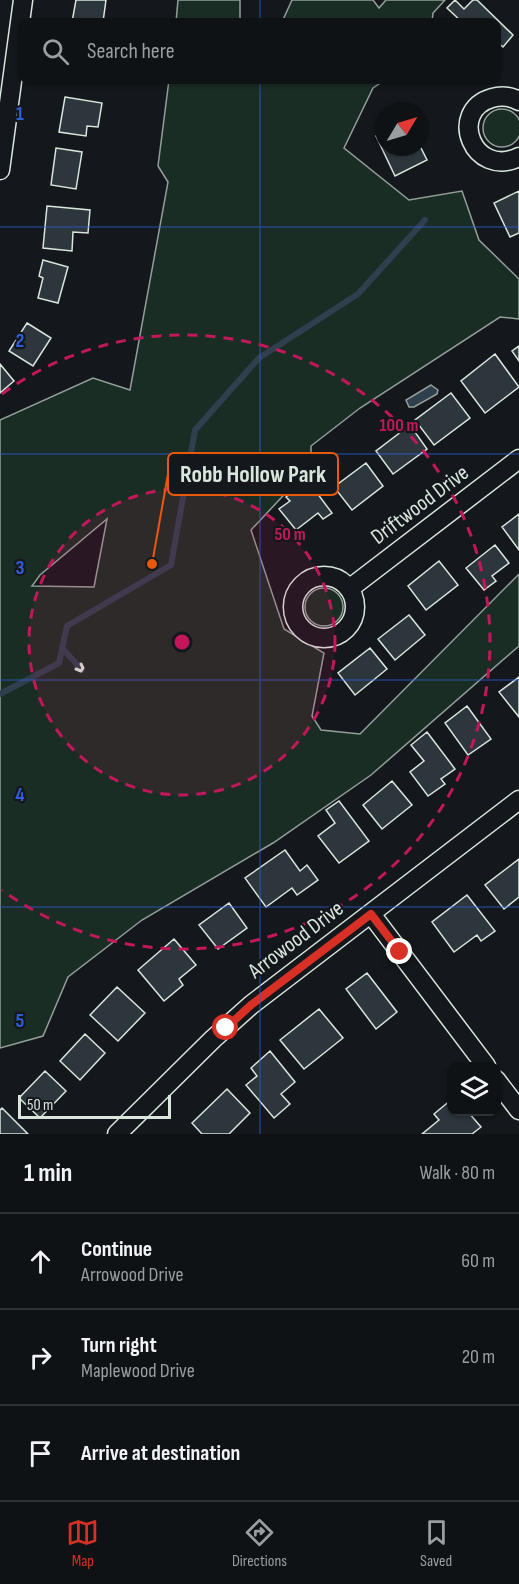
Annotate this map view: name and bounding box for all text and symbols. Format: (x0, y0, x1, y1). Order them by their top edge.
search box (18, 18, 501, 84)
icon: search (39, 35, 72, 68)
text: Search here (87, 38, 174, 65)
text: 1 (16, 102, 24, 126)
north arrow (375, 102, 429, 156)
text: 2 (16, 329, 24, 353)
text: 100 m (380, 415, 419, 436)
callout: Robb Hollow Park (168, 453, 338, 495)
street label: Driftwood Drive (366, 459, 474, 551)
text: Robb Hollow Park (180, 460, 326, 489)
text: 50 m (274, 524, 306, 545)
text: 3 (16, 556, 25, 580)
centre of rings (172, 632, 192, 652)
text: 4 (15, 783, 25, 807)
street label: Arrowood Drive (242, 895, 349, 985)
route end (386, 938, 412, 964)
text: 5 (16, 1009, 25, 1033)
route start (212, 1014, 238, 1040)
map controls (447, 1062, 501, 1116)
button: layers (447, 1062, 501, 1116)
scale bar (18, 1092, 171, 1120)
text: 50 m (27, 1096, 53, 1115)
text: 1 min (24, 1158, 72, 1189)
text: Walk · 80 m (419, 1161, 495, 1185)
text: Continue (81, 1236, 152, 1263)
icon: ahead (24, 1245, 57, 1278)
text: 60 m (461, 1249, 495, 1273)
text: Arrowood Drive (81, 1263, 184, 1287)
text: Turn right (81, 1332, 157, 1359)
icon: right (24, 1341, 57, 1374)
text: 20 m (462, 1345, 495, 1369)
text: Maplewood Drive (81, 1359, 195, 1383)
icon: arrive (24, 1437, 57, 1470)
text: Arrive at destination (81, 1440, 240, 1467)
tab: Map (66, 1516, 99, 1571)
tab: Directions (232, 1516, 287, 1571)
tab: Saved (420, 1516, 453, 1571)

